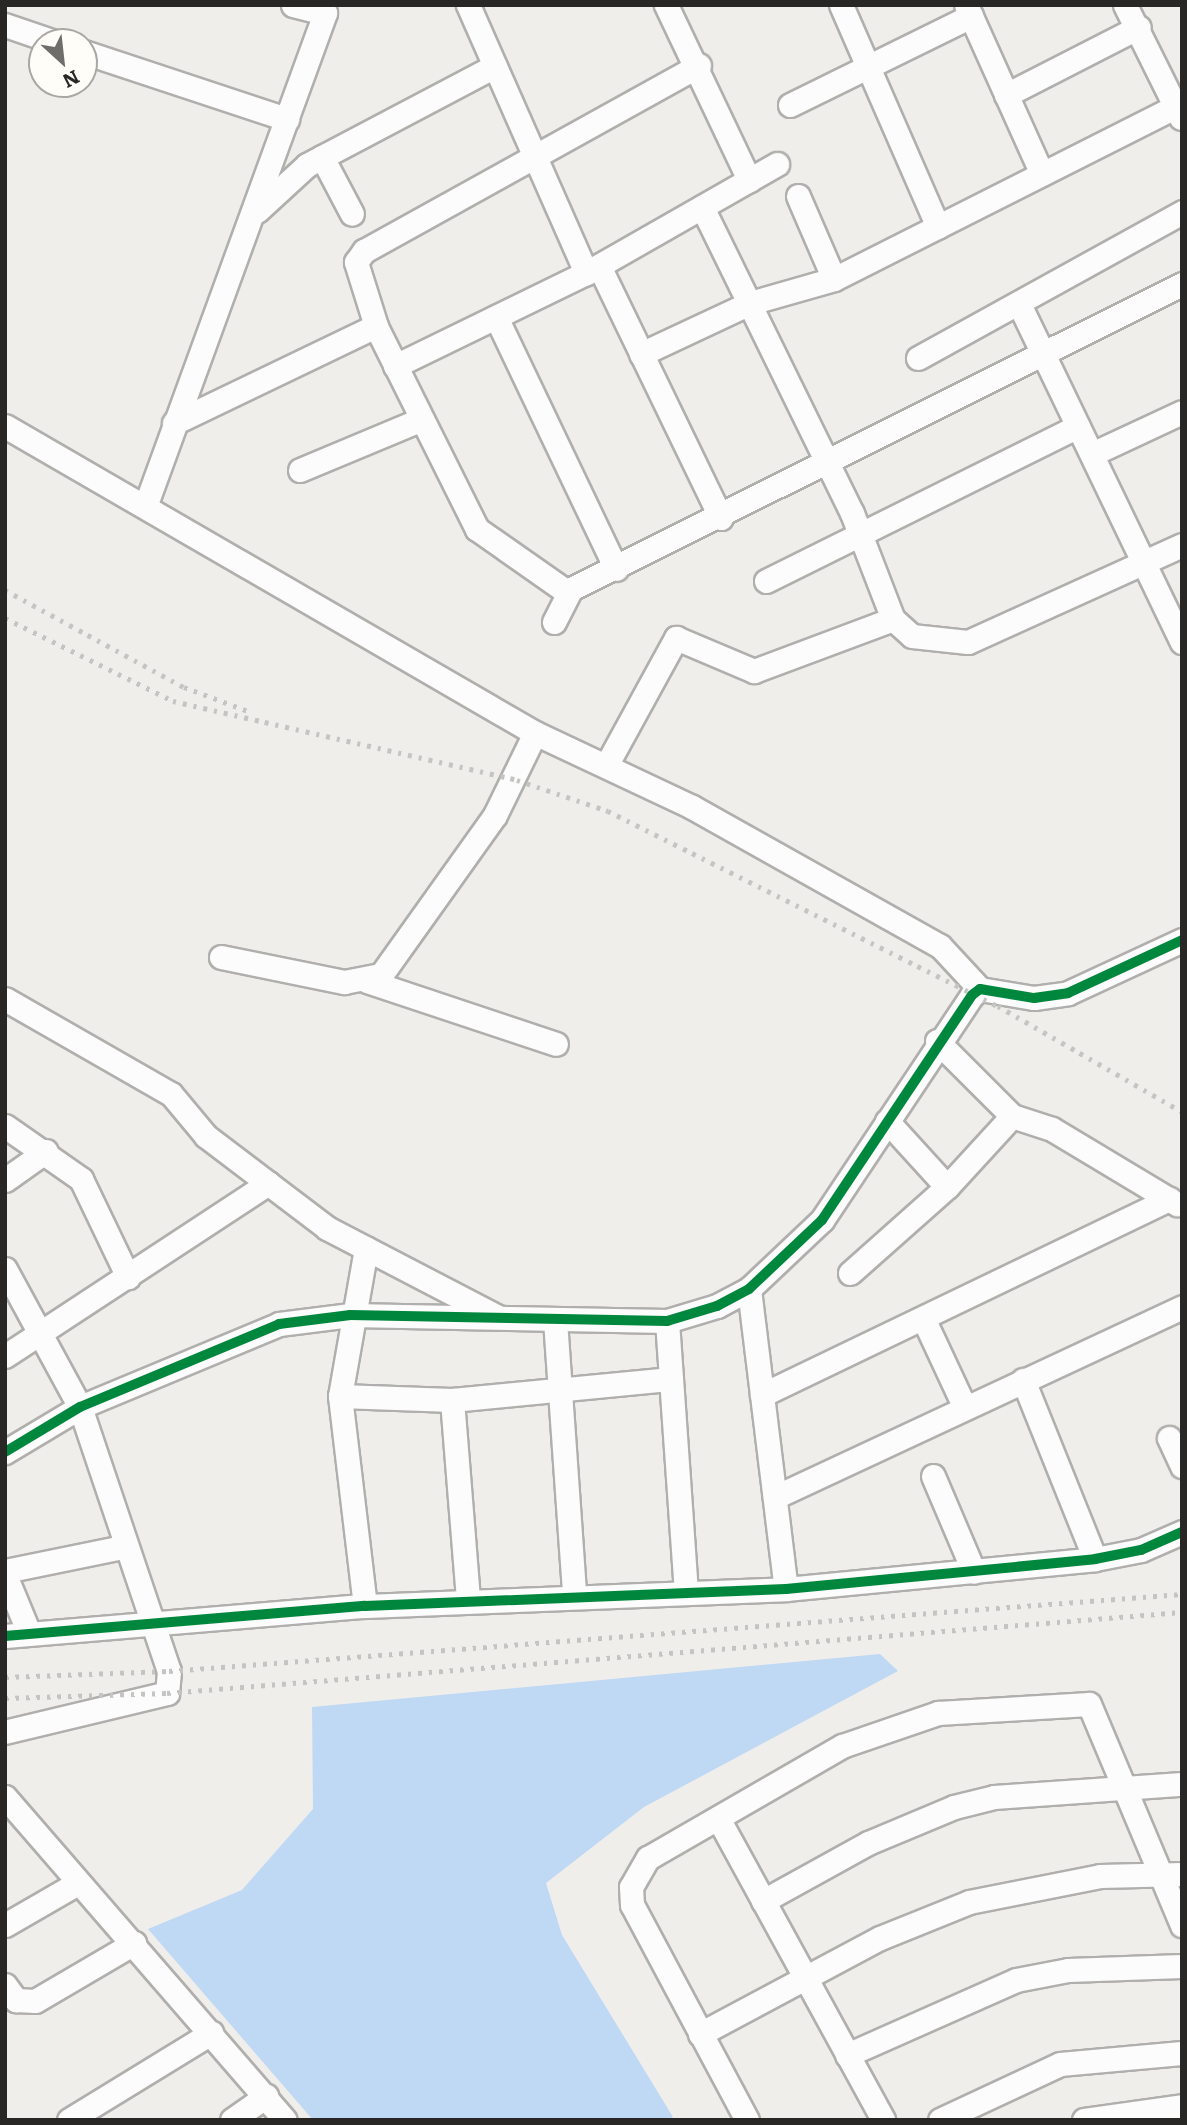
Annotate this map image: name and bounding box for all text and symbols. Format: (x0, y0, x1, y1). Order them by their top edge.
north arrow (28, 28, 98, 98)
text: N (58, 64, 85, 96)

